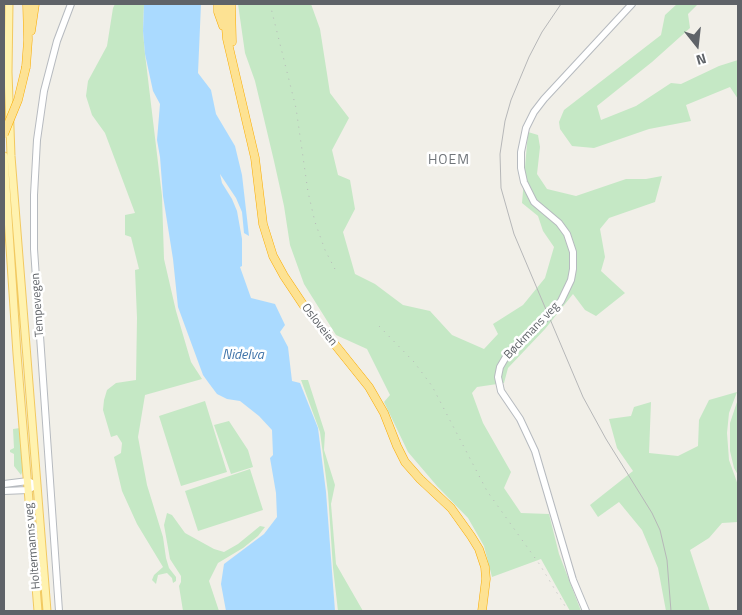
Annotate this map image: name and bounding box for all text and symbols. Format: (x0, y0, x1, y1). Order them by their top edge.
north arrow (672, 20, 722, 70)
text: N (694, 48, 709, 71)
district label: HOEM (427, 153, 471, 169)
street label: Tempevegen (29, 273, 47, 337)
street label: Bøckmans veg (501, 300, 563, 362)
street label: Osloveien (298, 301, 340, 349)
water label: Nidelva (222, 348, 264, 364)
street label: Holtermanns veg (22, 502, 44, 590)

